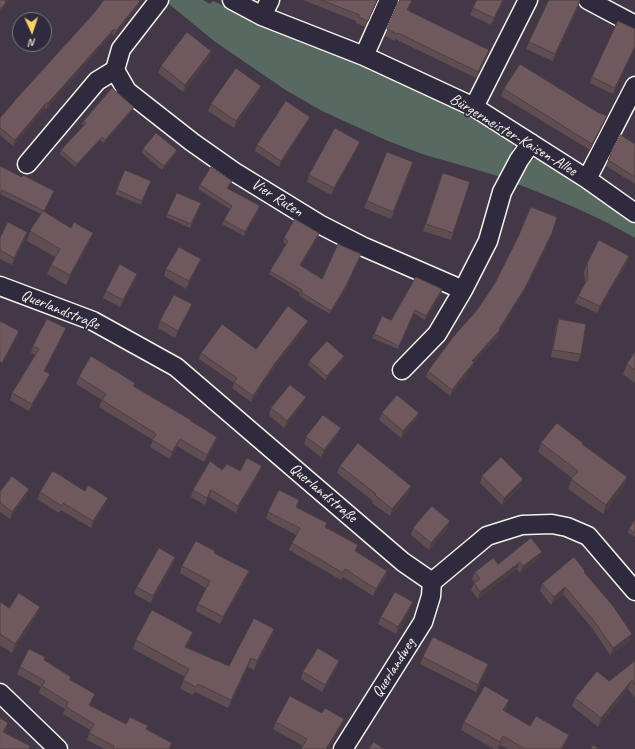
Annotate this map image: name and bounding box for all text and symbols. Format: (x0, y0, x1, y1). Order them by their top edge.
north arrow (12, 12, 52, 52)
text: N (29, 36, 36, 50)
street label: Bürgermeister-Kaisen-Allee (446, 89, 580, 181)
street label: Vier Ruten (248, 175, 306, 221)
street label: Querlandstraße (18, 286, 102, 334)
street label: Querlandstraße (285, 459, 361, 527)
street label: Querlandweg (368, 635, 420, 701)

